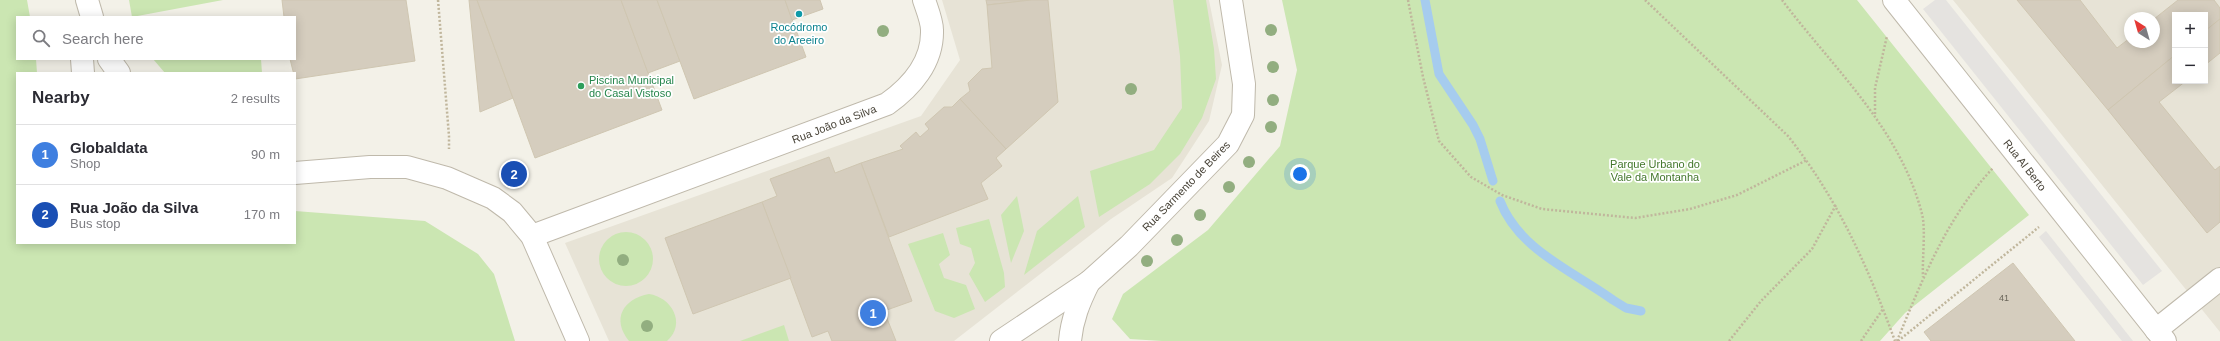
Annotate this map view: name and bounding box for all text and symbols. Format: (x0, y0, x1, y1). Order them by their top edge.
marker: Rocódromo do Areeiro (794, 9, 804, 19)
north arrow (2124, 12, 2160, 48)
map controls (2172, 12, 2208, 84)
button: + (2172, 12, 2208, 48)
search box (16, 16, 296, 60)
place label: Rocódromo do Areeiro (771, 21, 827, 46)
icon: search (30, 27, 52, 49)
text: Search here (62, 30, 144, 47)
button: − (2172, 48, 2208, 84)
place label: Piscina Municipal do Casal Vistoso (589, 74, 674, 99)
marker: Piscina Municipal do Casal Vistoso (576, 81, 586, 91)
text: Nearby (32, 88, 90, 107)
text: 2 results (231, 91, 280, 106)
street label: Rua João da Silva (790, 102, 879, 146)
street label: Rua Al Berto (2001, 137, 2049, 193)
street label: Rua Sarmento de Beires (1140, 138, 1232, 233)
text: Globaldata (70, 139, 148, 156)
text: 1 (41, 147, 49, 162)
text: 90 m (251, 147, 280, 162)
text: Shop (70, 156, 100, 171)
park label: Parque Urbano do Vale da Montanha (1610, 158, 1700, 183)
pin: 2 (501, 159, 527, 189)
your location (1290, 164, 1310, 184)
text: Rua João da Silva (70, 199, 198, 216)
text: 2 (41, 207, 49, 222)
text: 170 m (244, 207, 280, 222)
text: Bus stop (70, 216, 121, 231)
house number: 41 (1999, 293, 2009, 303)
pin: 1 (860, 298, 886, 328)

